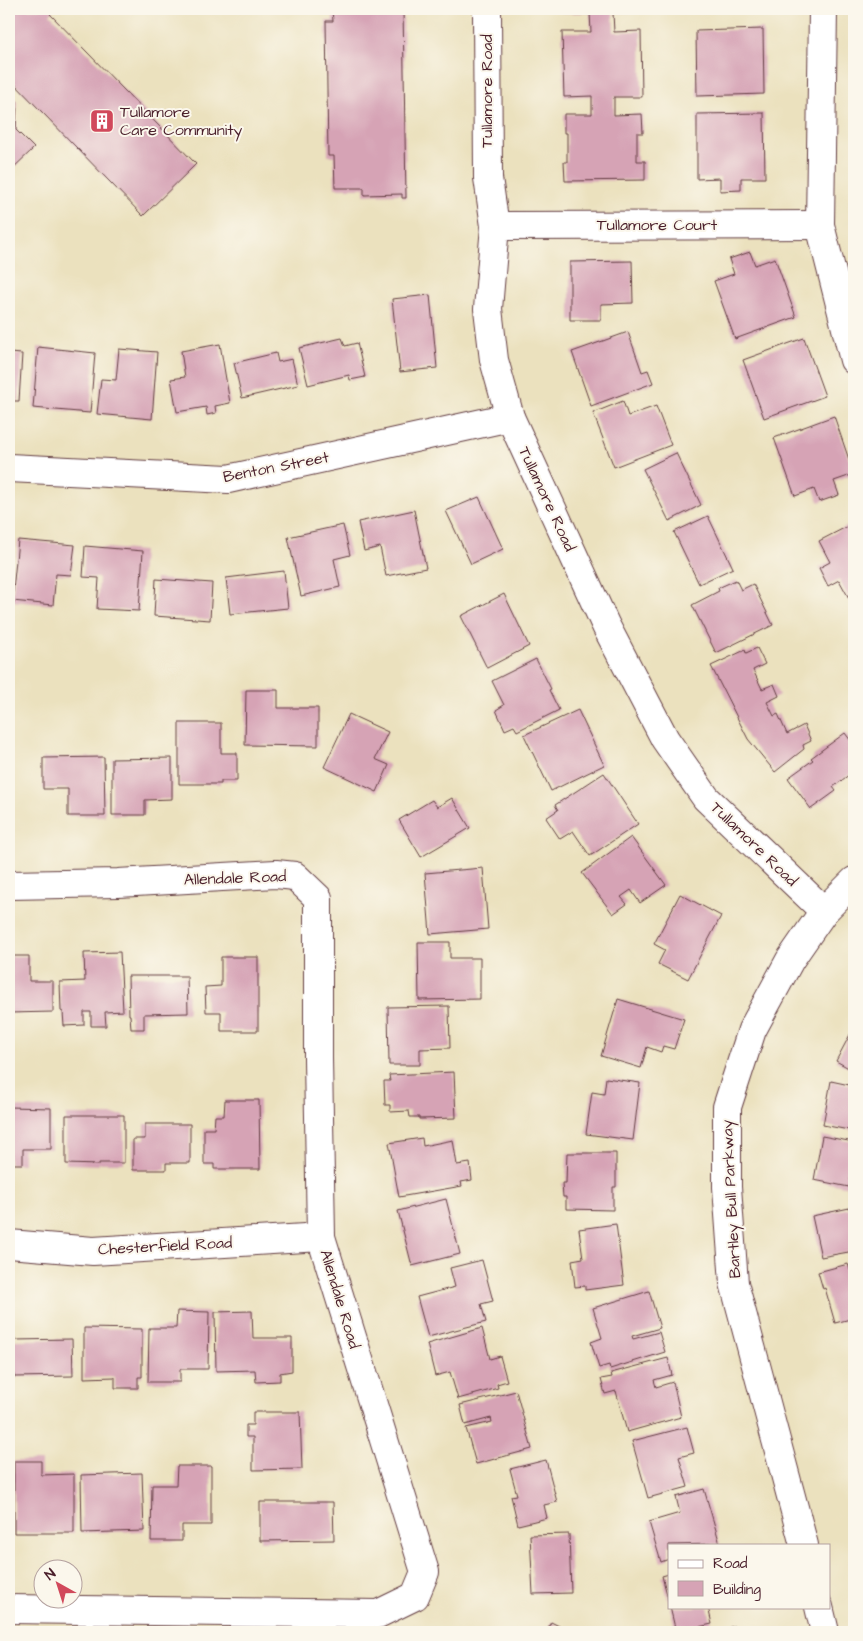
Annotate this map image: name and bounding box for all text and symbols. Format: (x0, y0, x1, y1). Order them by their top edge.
street label: Tullamore Road (476, 34, 498, 148)
place label: Tullamore Care Community (120, 101, 243, 142)
building icon: Tullamore Care Community (89, 108, 115, 134)
street label: Tullamore Court (597, 214, 718, 236)
street label: Tullamore Road (513, 443, 581, 555)
street label: Benton Street (221, 446, 331, 488)
street label: Tullamore Road (706, 797, 802, 891)
street label: Allendale Road (183, 865, 287, 891)
street label: Bartley Bull Parkway (716, 1119, 747, 1279)
street label: Chesterfield Road (97, 1231, 233, 1261)
street label: Allendale Road (314, 1247, 366, 1351)
legend (668, 1544, 830, 1608)
text: Road (713, 1553, 748, 1574)
north arrow (32, 1558, 82, 1608)
text: N (41, 1564, 60, 1585)
text: Building (713, 1579, 761, 1601)

